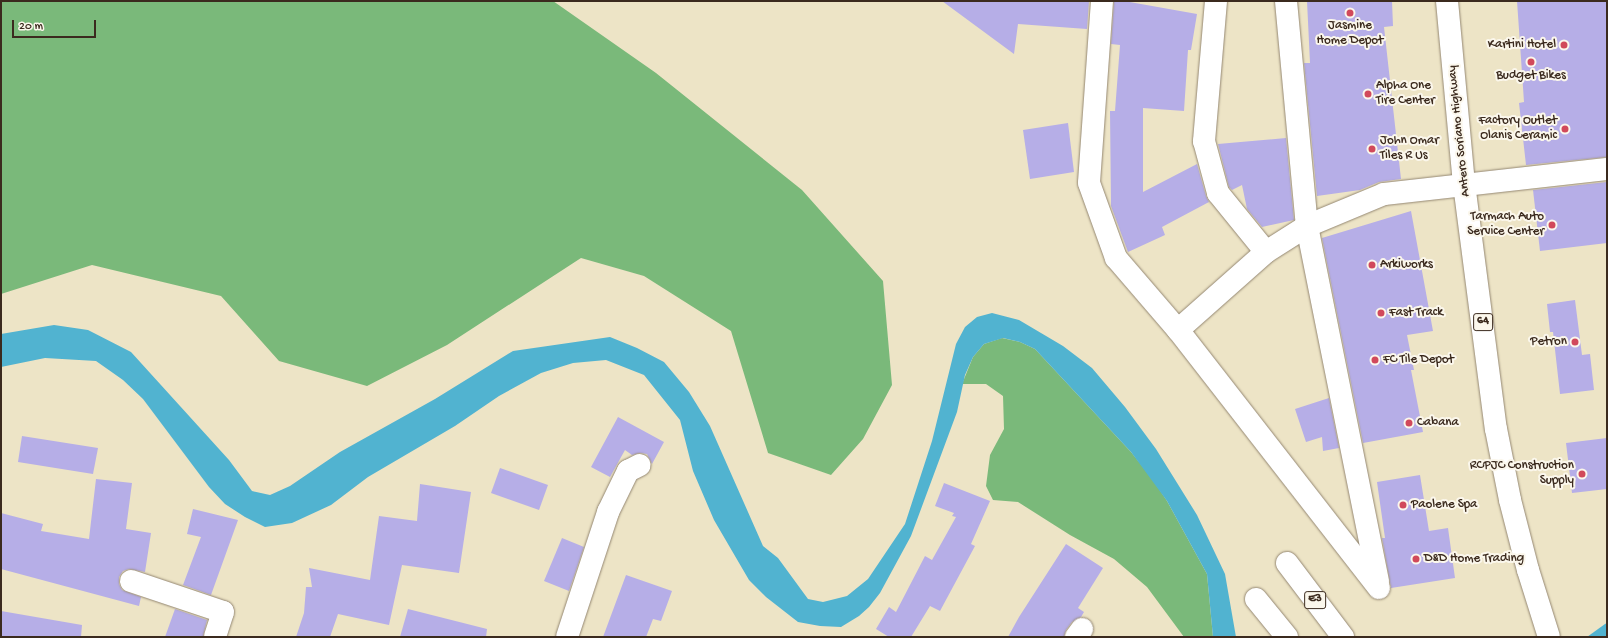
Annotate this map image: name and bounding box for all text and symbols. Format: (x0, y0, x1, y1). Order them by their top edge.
marker: Jasmine Home Depot (1345, 8, 1355, 18)
scale bar (14, 12, 98, 38)
place label: Jasmine Home Depot (1317, 19, 1383, 50)
text: 20 m (19, 20, 43, 34)
place label: Kartini Hotel (1488, 37, 1556, 53)
marker: Kartini Hotel (1559, 40, 1569, 50)
marker: Budget Bikes (1526, 57, 1536, 67)
street label: Antero Soriano Highway (1445, 65, 1475, 197)
place label: Budget Bikes (1496, 68, 1566, 84)
place label: Alpha One Tire Center (1376, 79, 1435, 110)
marker: Alpha One Tire Center (1363, 89, 1373, 99)
place label: Factory Outlet Olanis Ceramic (1478, 114, 1557, 145)
marker: Factory Outlet Olanis Ceramic (1560, 124, 1570, 134)
place label: John Omar Tiles R Us (1380, 134, 1439, 165)
marker: John Omar Tiles R Us (1367, 144, 1377, 154)
place label: Tarmach Auto Service Center (1467, 210, 1544, 241)
marker: Tarmach Auto Service Center (1547, 220, 1557, 230)
place label: Arkiworks (1380, 257, 1433, 273)
marker: Arkiworks (1367, 260, 1377, 270)
place label: Fast Track (1389, 305, 1443, 321)
marker: Fast Track (1376, 308, 1386, 318)
road number: 64 (1473, 312, 1493, 332)
place label: Petron (1530, 334, 1567, 350)
marker: Petron (1570, 337, 1580, 347)
place label: FC Tile Depot (1383, 352, 1454, 368)
marker: FC Tile Depot (1370, 355, 1380, 365)
place label: Cabana (1417, 415, 1459, 431)
marker: Cabana (1404, 418, 1414, 428)
place label: RCPJC Construction Supply (1470, 459, 1574, 490)
marker: RCPJC Construction Supply (1577, 469, 1587, 479)
place label: Paolene Spa (1411, 497, 1477, 513)
marker: Paolene Spa (1398, 500, 1408, 510)
place label: D&D Home Trading (1424, 551, 1524, 567)
marker: D&D Home Trading (1411, 554, 1421, 564)
road number: E3 (1304, 590, 1326, 610)

